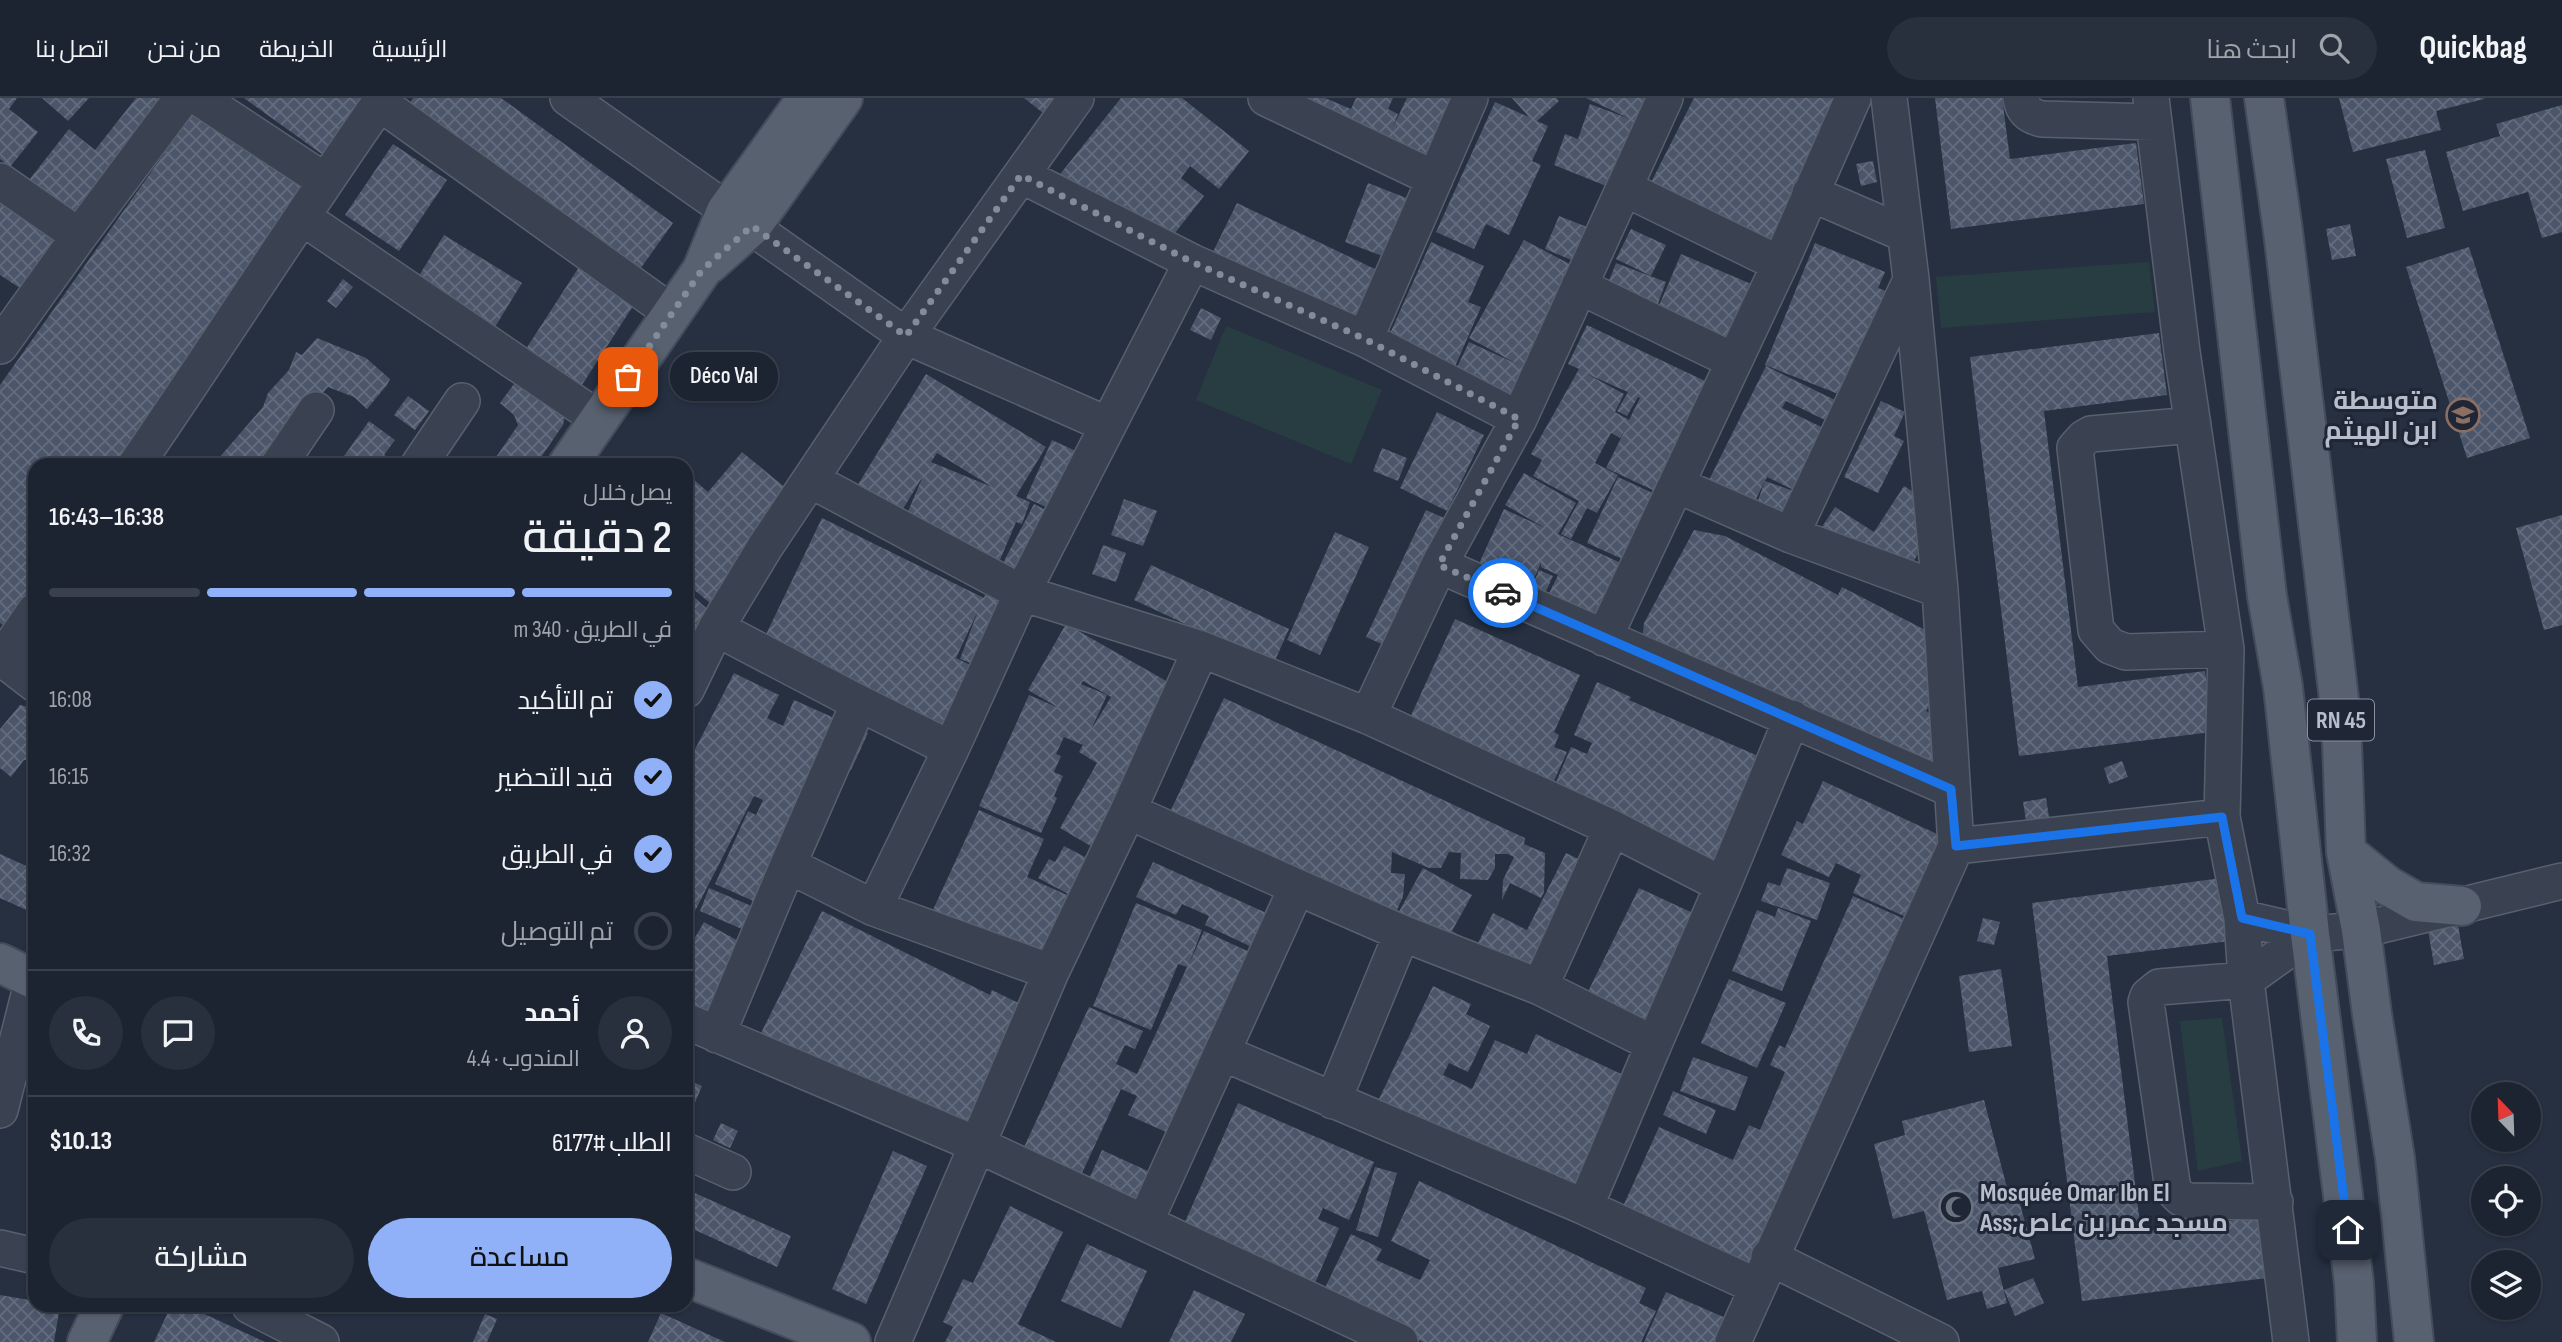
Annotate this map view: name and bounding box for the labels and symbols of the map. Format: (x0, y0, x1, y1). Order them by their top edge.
pin (598, 347, 658, 407)
callout: Déco Val (670, 352, 778, 402)
place label: متوسطة ابن الهيثم (2324, 386, 2438, 448)
school or university icon: متوسطة ابن الهيثم (2444, 396, 2482, 434)
courier (1468, 558, 1538, 628)
road number: RN 45 (2308, 700, 2374, 740)
north arrow (2471, 1082, 2541, 1152)
place label: Mosquée Omar Ibn El Ass;مسجد عمر بن عاص (1979, 1178, 2228, 1239)
mosque icon: Mosquée Omar Ibn El Ass;مسجد عمر بن عاص (1937, 1188, 1975, 1226)
pin (2318, 1200, 2378, 1260)

